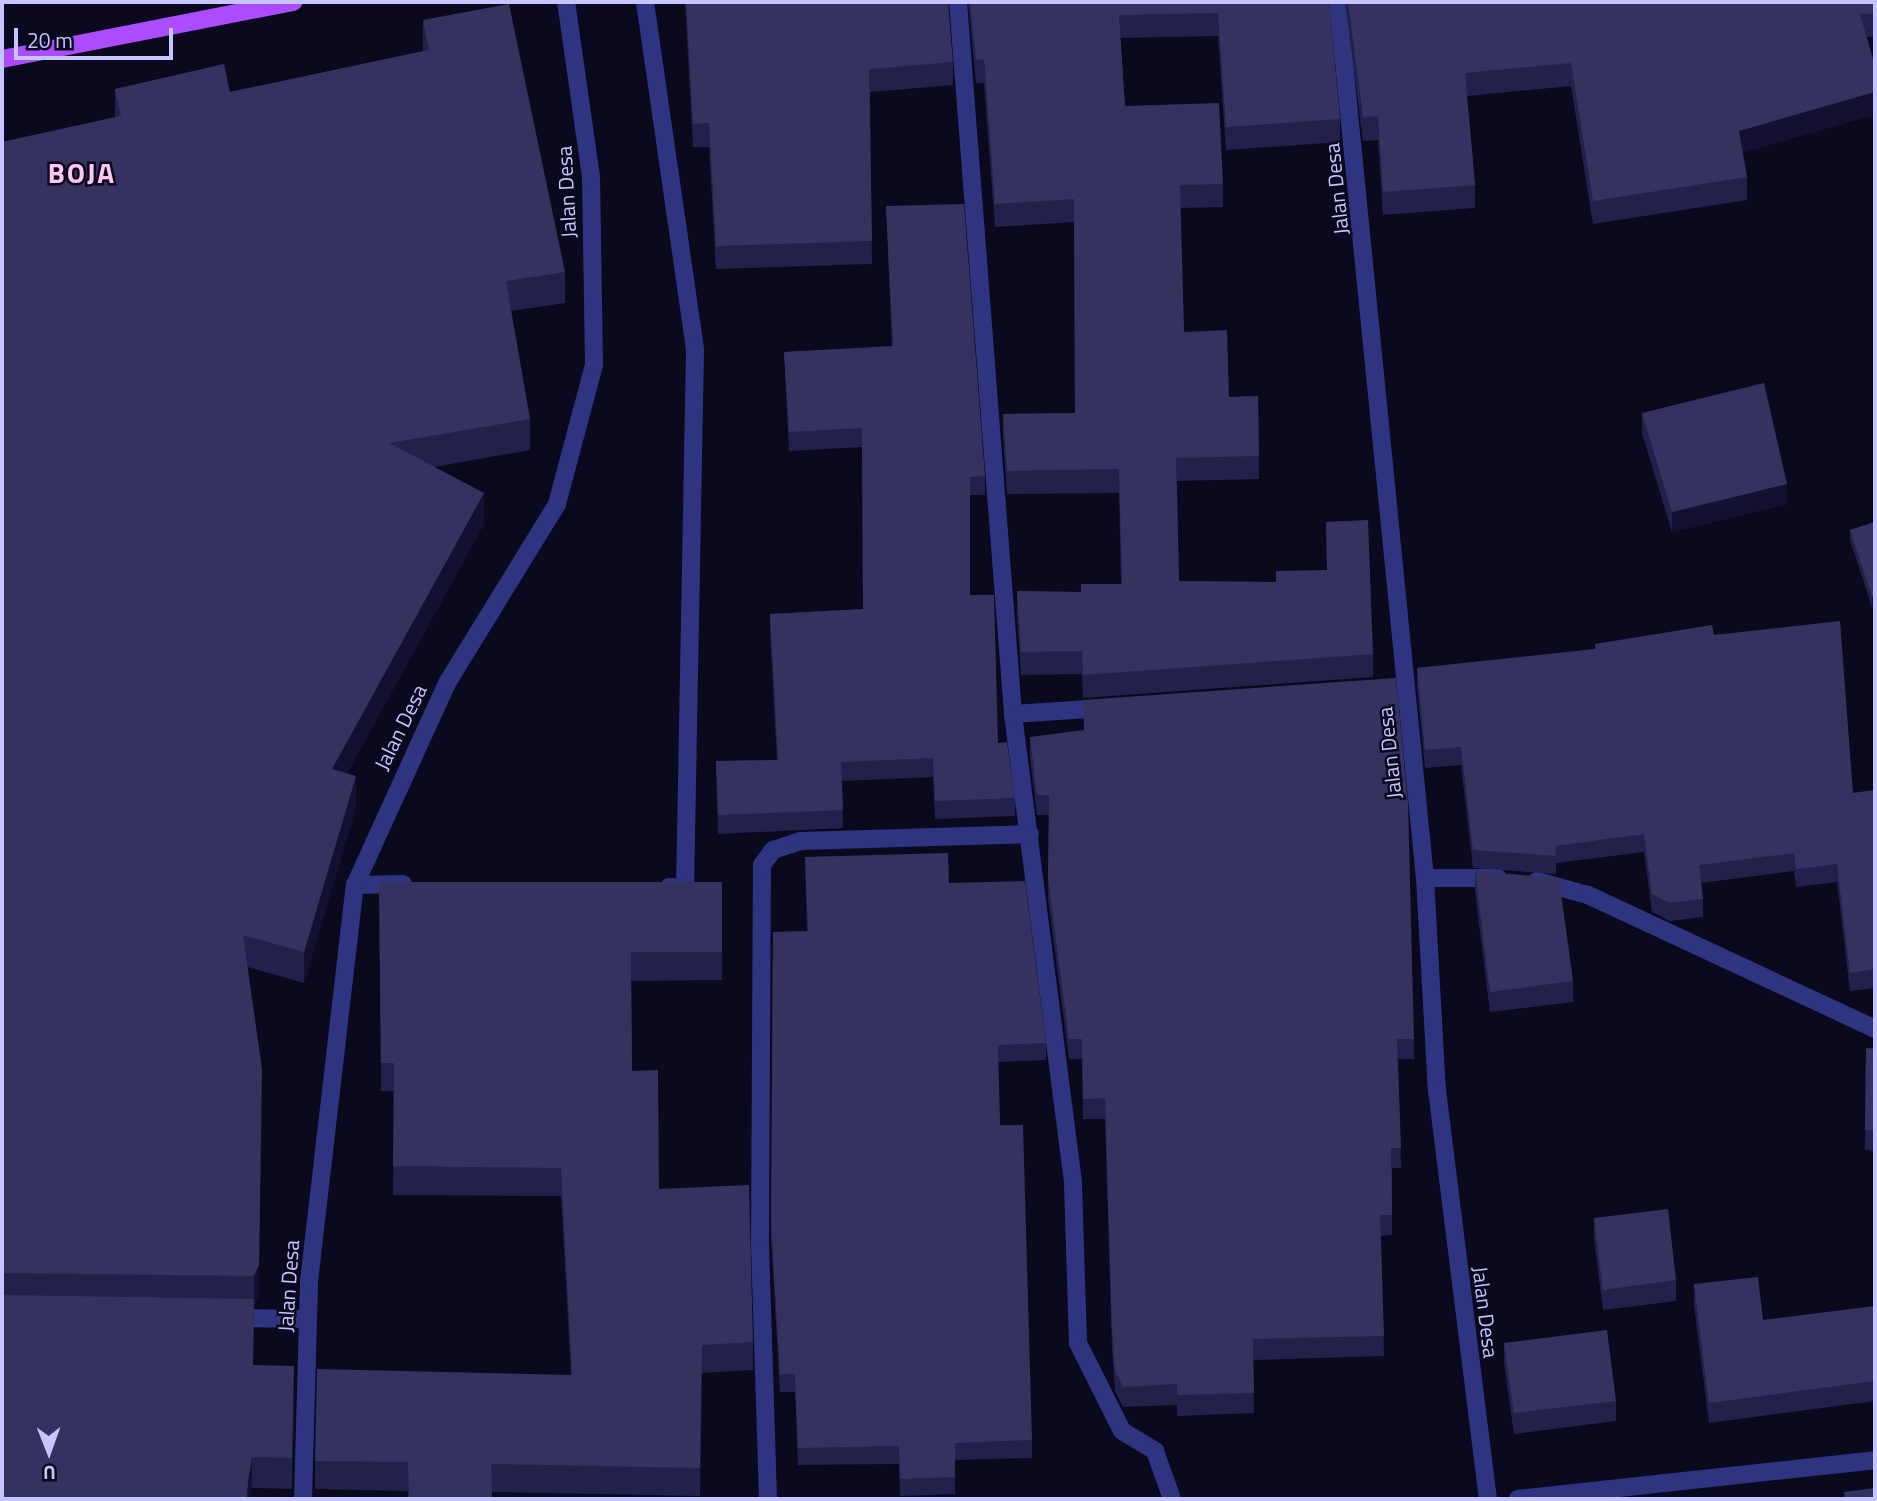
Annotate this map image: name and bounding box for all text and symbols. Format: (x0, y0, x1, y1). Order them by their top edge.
scale bar (18, 14, 177, 58)
text: 20 m (27, 24, 73, 56)
street label: Jalan Desa (1319, 142, 1353, 236)
street label: Jalan Desa (551, 145, 581, 239)
district label: BOJA (48, 156, 116, 190)
street label: Jalan Desa (368, 680, 432, 774)
street label: Jalan Desa (1372, 706, 1406, 800)
street label: Jalan Desa (272, 1239, 304, 1333)
street label: Jalan Desa (1468, 1265, 1504, 1359)
north arrow (14, 1417, 84, 1487)
text: U (43, 1459, 56, 1488)

